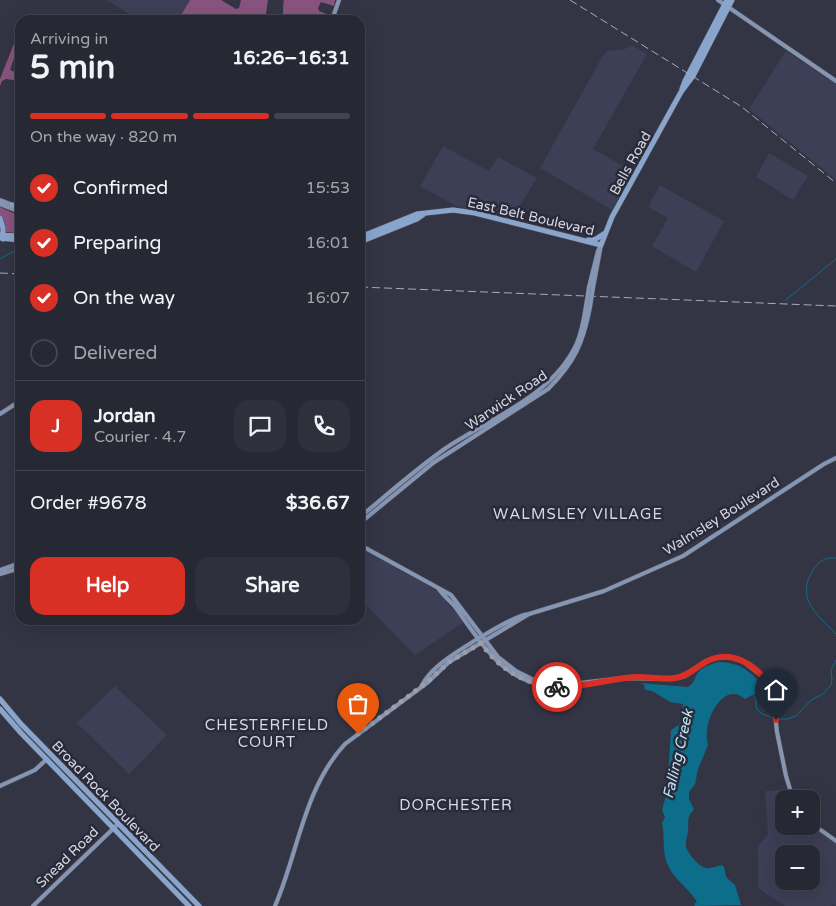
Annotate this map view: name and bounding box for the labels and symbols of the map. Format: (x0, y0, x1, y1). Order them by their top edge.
street label: Bells Road (606, 128, 655, 198)
street label: East Belt Boulevard (466, 194, 596, 239)
street label: Warwick Road (462, 367, 551, 434)
street label: Walmsley Boulevard (660, 474, 783, 559)
district label: WALMSLEY VILLAGE (493, 505, 663, 523)
courier (532, 662, 582, 712)
pin (755, 669, 797, 720)
pin (337, 683, 379, 734)
water label: Falling Creek (659, 706, 697, 800)
district label: CHESTERFIELD COURT (205, 716, 329, 751)
street label: Broad Rock Boulevard (48, 737, 163, 855)
district label: DORCHESTER (399, 796, 513, 814)
street label: Snead Road (32, 823, 102, 891)

